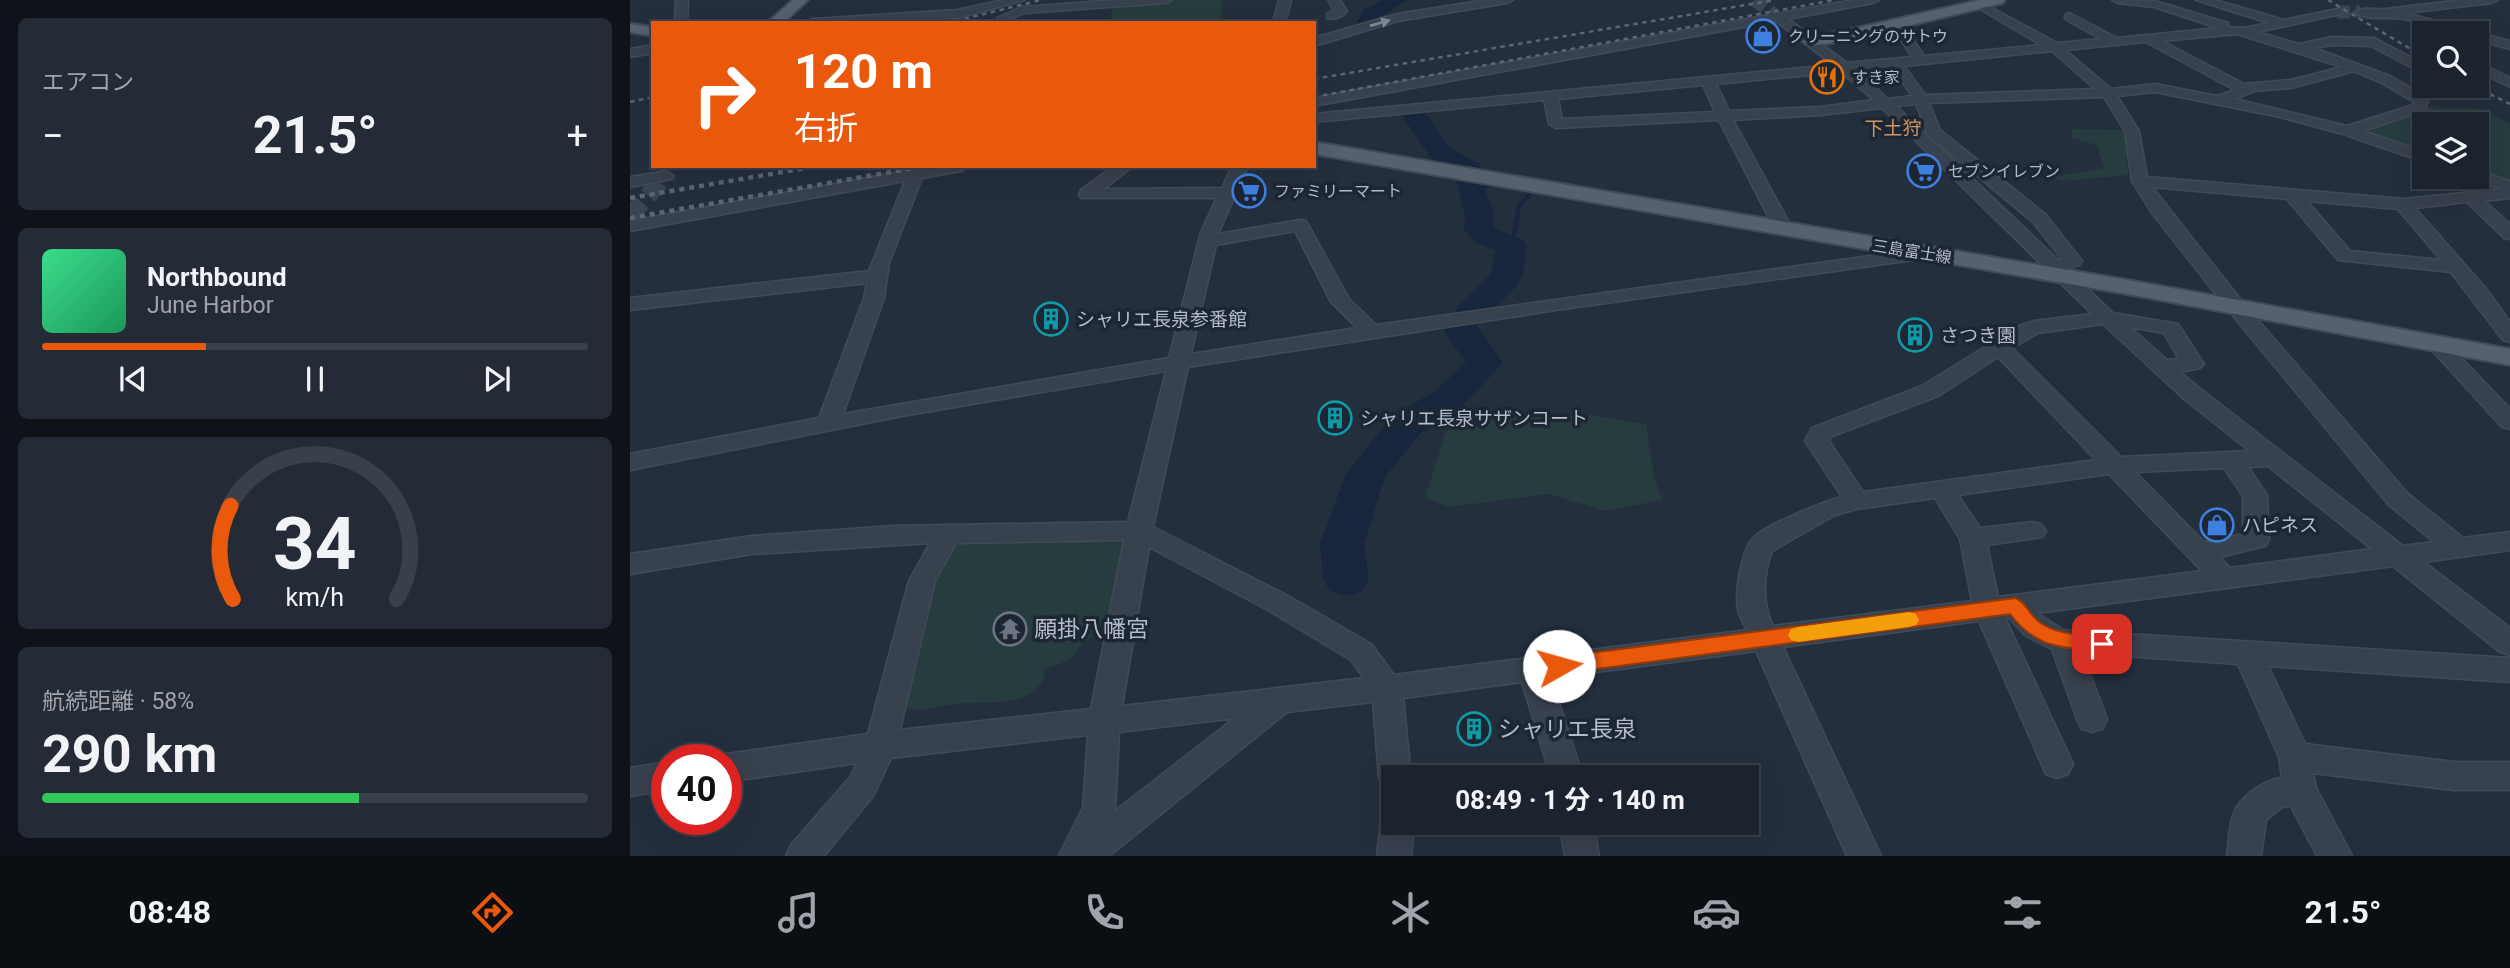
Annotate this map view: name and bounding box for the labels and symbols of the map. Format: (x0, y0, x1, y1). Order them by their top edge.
shop icon: クリーニングのサトウ (1744, 17, 1782, 55)
one-way arrow (1370, 18, 1391, 28)
place label: クリーニングのサトウ (1788, 27, 1948, 46)
restaurant icon: すき家 (1808, 58, 1846, 96)
place label: すき家 (1852, 68, 1900, 87)
district label: 下土狩 (1864, 117, 1922, 140)
supermarket icon: セブンイレブン (1905, 152, 1943, 190)
place label: セブンイレブン (1948, 162, 2060, 181)
supermarket icon: ファミリーマート (1230, 172, 1268, 210)
place label: ファミリーマート (1274, 182, 1402, 201)
street label: 三島富士線 (1871, 236, 1953, 267)
building icon: シャリエ長泉参番館 (1032, 300, 1070, 338)
place label: シャリエ長泉参番館 (1076, 308, 1247, 331)
building icon: さつき園 (1896, 316, 1934, 354)
place label: さつき園 (1940, 324, 2016, 347)
building icon: シャリエ長泉サザンコート (1316, 399, 1354, 437)
place label: シャリエ長泉サザンコート (1360, 407, 1588, 430)
shop icon: ハピネス (2198, 506, 2236, 544)
place label: ハピネス (2242, 514, 2318, 537)
temple icon: 願掛八幡宮 (991, 610, 1029, 648)
pin (2072, 614, 2132, 674)
place label: 願掛八幡宮 (1034, 616, 1149, 643)
position arrow (1522, 629, 1596, 703)
building icon: シャリエ長泉 (1455, 710, 1493, 748)
place label: シャリエ長泉 (1498, 716, 1636, 743)
speed limit sign: 40 (651, 744, 742, 835)

